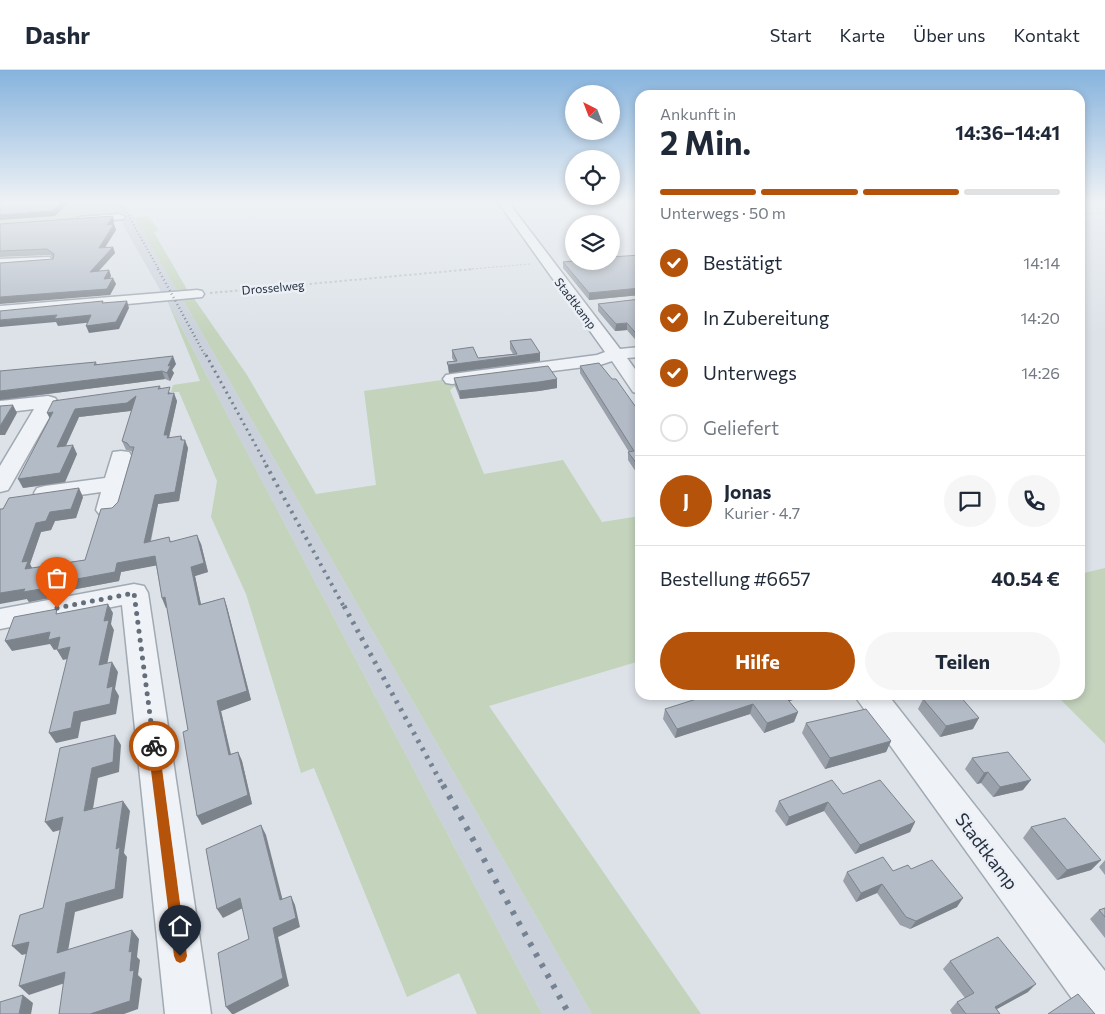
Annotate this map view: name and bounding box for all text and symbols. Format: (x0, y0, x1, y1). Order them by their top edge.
text: Dashr (25, 20, 90, 49)
text: Start (770, 24, 812, 46)
text: Karte (840, 24, 885, 46)
text: Über uns (913, 24, 986, 46)
text: Kontakt (1014, 24, 1080, 46)
north arrow (565, 85, 620, 140)
map controls (565, 85, 620, 270)
text: Ankunft in (660, 104, 736, 123)
text: 14:36–14:41 (955, 121, 1060, 144)
text: 2 Min. (660, 122, 751, 162)
button: locate (565, 150, 620, 205)
text: Unterwegs · 50 m (660, 203, 786, 222)
button: layers (565, 215, 620, 270)
icon: check (660, 249, 688, 277)
text: Bestätigt (703, 251, 782, 274)
text: 14:14 (1023, 253, 1060, 272)
street label: Stadtkamp (552, 275, 600, 331)
street label: Drosselweg (241, 277, 305, 297)
icon: check (660, 304, 688, 332)
text: In Zubereitung (703, 306, 829, 329)
text: 14:20 (1021, 308, 1060, 327)
icon: check (660, 359, 688, 387)
text: Unterwegs (703, 361, 797, 384)
text: 14:26 (1021, 363, 1060, 382)
text: Geliefert (703, 416, 779, 439)
button: chat (944, 475, 996, 527)
button: phone (1008, 475, 1060, 527)
text: Jonas (724, 480, 771, 503)
text: J (683, 489, 689, 512)
text: Kurier · 4.7 (724, 503, 800, 522)
pin (36, 557, 78, 608)
icon: bag (43, 564, 71, 592)
text: Bestellung #6657 (660, 567, 811, 590)
text: 40.54 € (991, 567, 1060, 590)
button: Hilfe (660, 632, 855, 690)
button: Teilen (865, 632, 1060, 690)
courier (129, 721, 179, 771)
icon: bike (140, 732, 168, 760)
street label: Stadtkamp (951, 808, 1023, 894)
pin (159, 905, 201, 956)
icon: home (166, 912, 194, 940)

